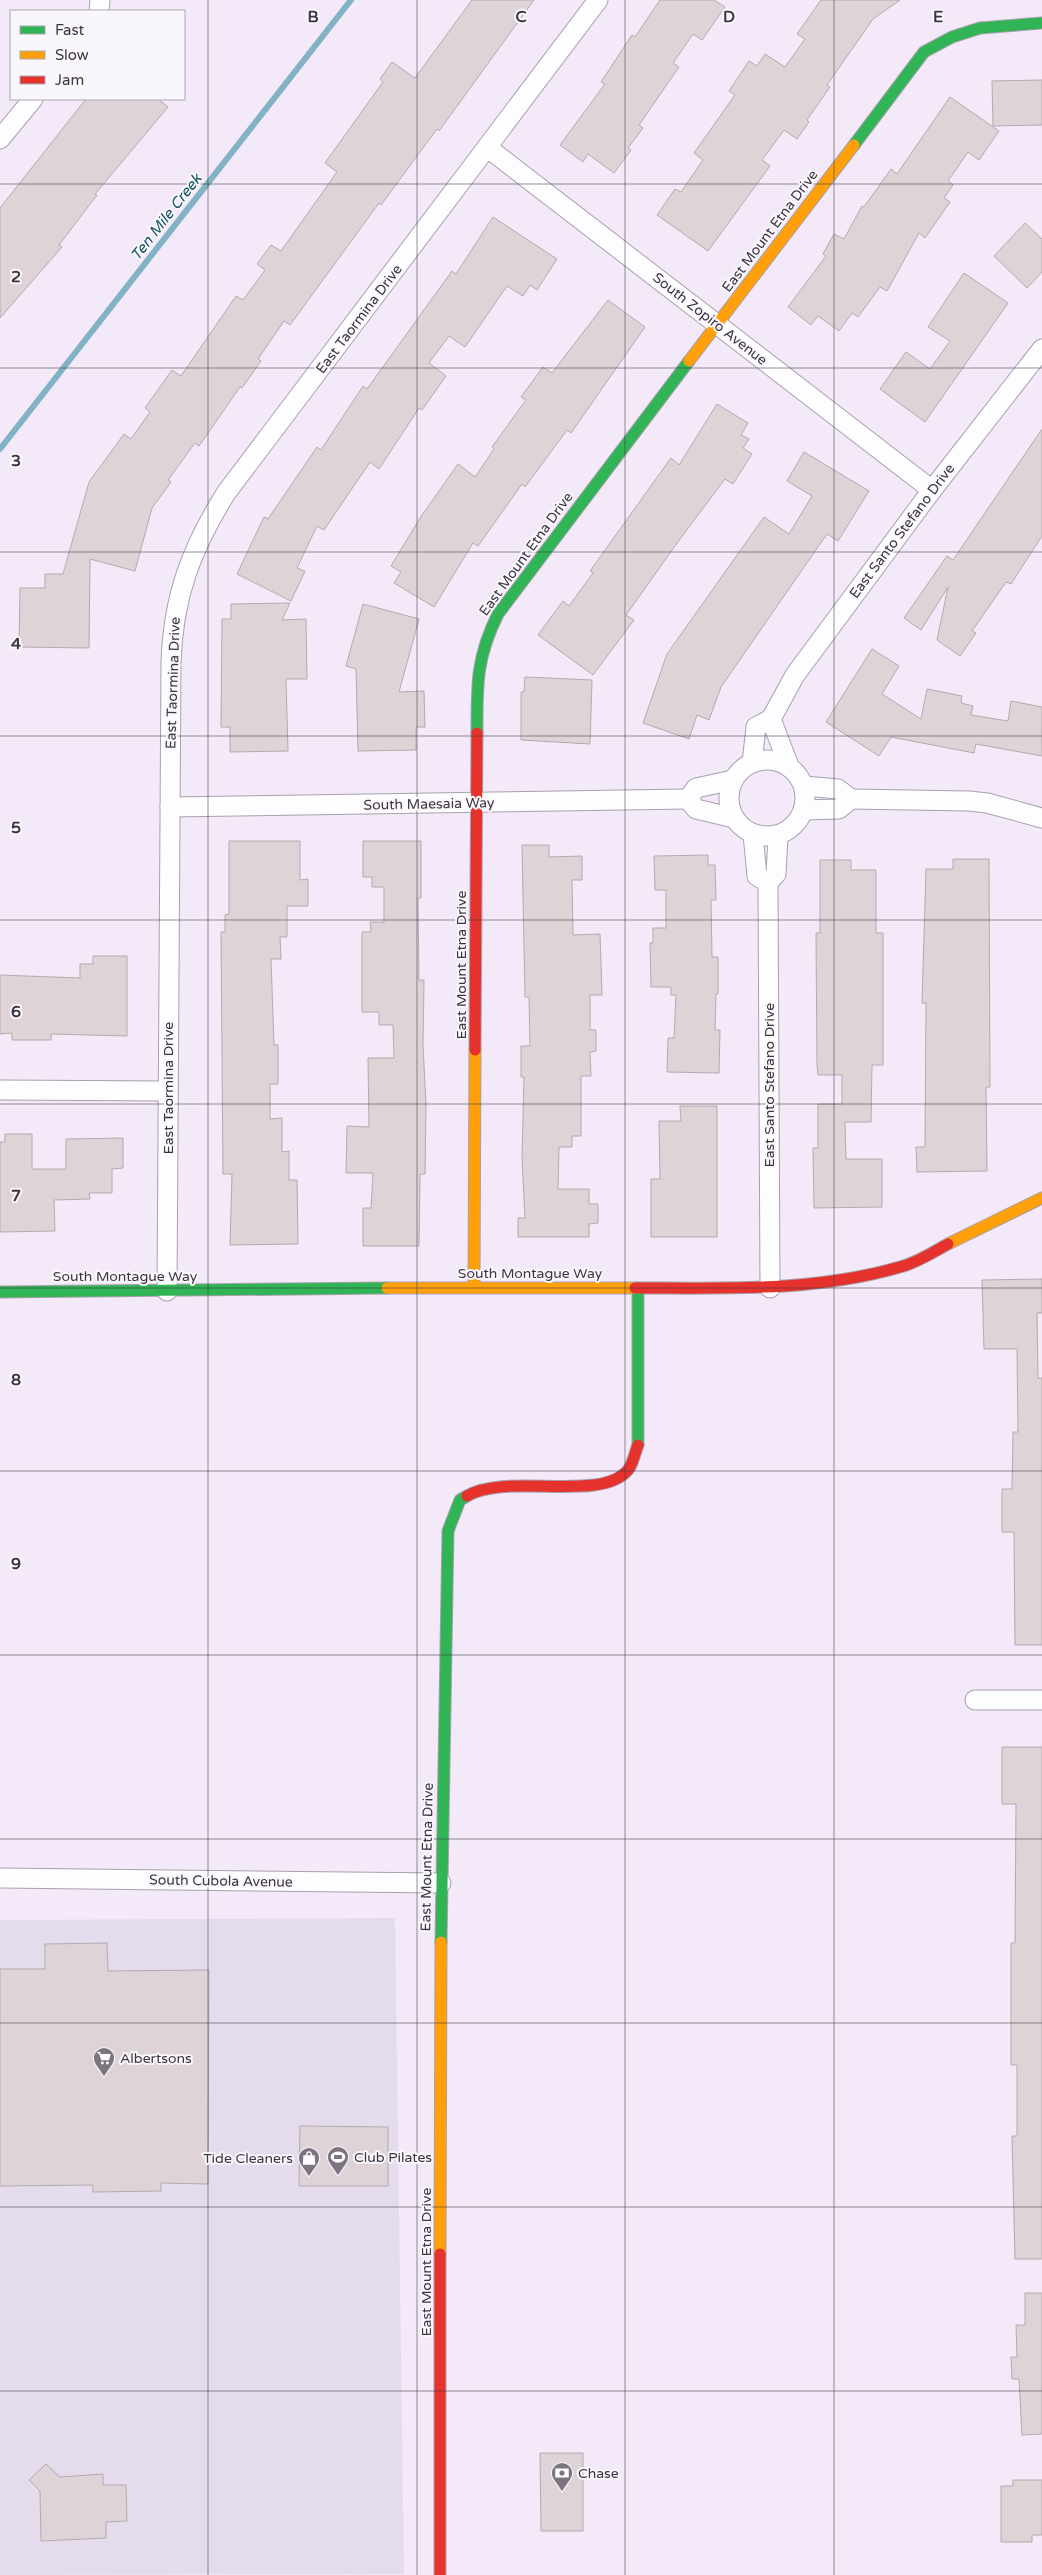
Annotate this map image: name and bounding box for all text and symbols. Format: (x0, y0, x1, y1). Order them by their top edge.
text: B (307, 7, 319, 27)
text: C (515, 7, 527, 27)
text: D (723, 7, 735, 27)
text: E (933, 7, 943, 27)
legend (10, 10, 185, 100)
text: Fast (55, 21, 85, 39)
text: Slow (55, 46, 89, 64)
text: Jam (55, 71, 84, 89)
street label: East Mount Etna Drive (718, 166, 822, 295)
water label: Ten Mile Creek (127, 169, 207, 264)
street label: East Taormina Drive (312, 261, 406, 377)
text: 2 (11, 267, 21, 287)
street label: South Zopiro Avenue (649, 269, 771, 369)
text: 3 (11, 451, 21, 471)
street label: East Santo Stefano Drive (846, 460, 958, 602)
street label: East Mount Etna Drive (475, 489, 577, 619)
street label: East Taormina Drive (162, 616, 184, 749)
text: 4 (11, 634, 21, 654)
street label: South Maesaia Way (363, 794, 495, 814)
text: 5 (11, 818, 21, 838)
street label: East Mount Etna Drive (453, 891, 470, 1039)
text: 6 (11, 1002, 21, 1022)
street label: East Santo Stefano Drive (761, 1003, 778, 1167)
street label: East Taormina Drive (160, 1022, 177, 1154)
text: 7 (11, 1186, 21, 1206)
street label: South Montague Way (458, 1265, 603, 1282)
street label: South Montague Way (53, 1268, 198, 1285)
text: 8 (11, 1370, 21, 1390)
text: 9 (11, 1554, 21, 1574)
street label: East Mount Etna Drive (417, 1782, 437, 1931)
street label: South Cubola Avenue (149, 1871, 293, 1891)
supermarket icon: Albertsons (92, 2046, 116, 2077)
place label: Albertsons (120, 2050, 192, 2067)
sports icon: Club Pilates (326, 2145, 350, 2176)
shop icon: Tide Cleaners (297, 2146, 321, 2177)
place label: Club Pilates (354, 2149, 432, 2166)
place label: Tide Cleaners (203, 2150, 293, 2167)
street label: East Mount Etna Drive (418, 2188, 435, 2336)
bank icon: Chase (550, 2461, 574, 2492)
place label: Chase (578, 2465, 619, 2482)

